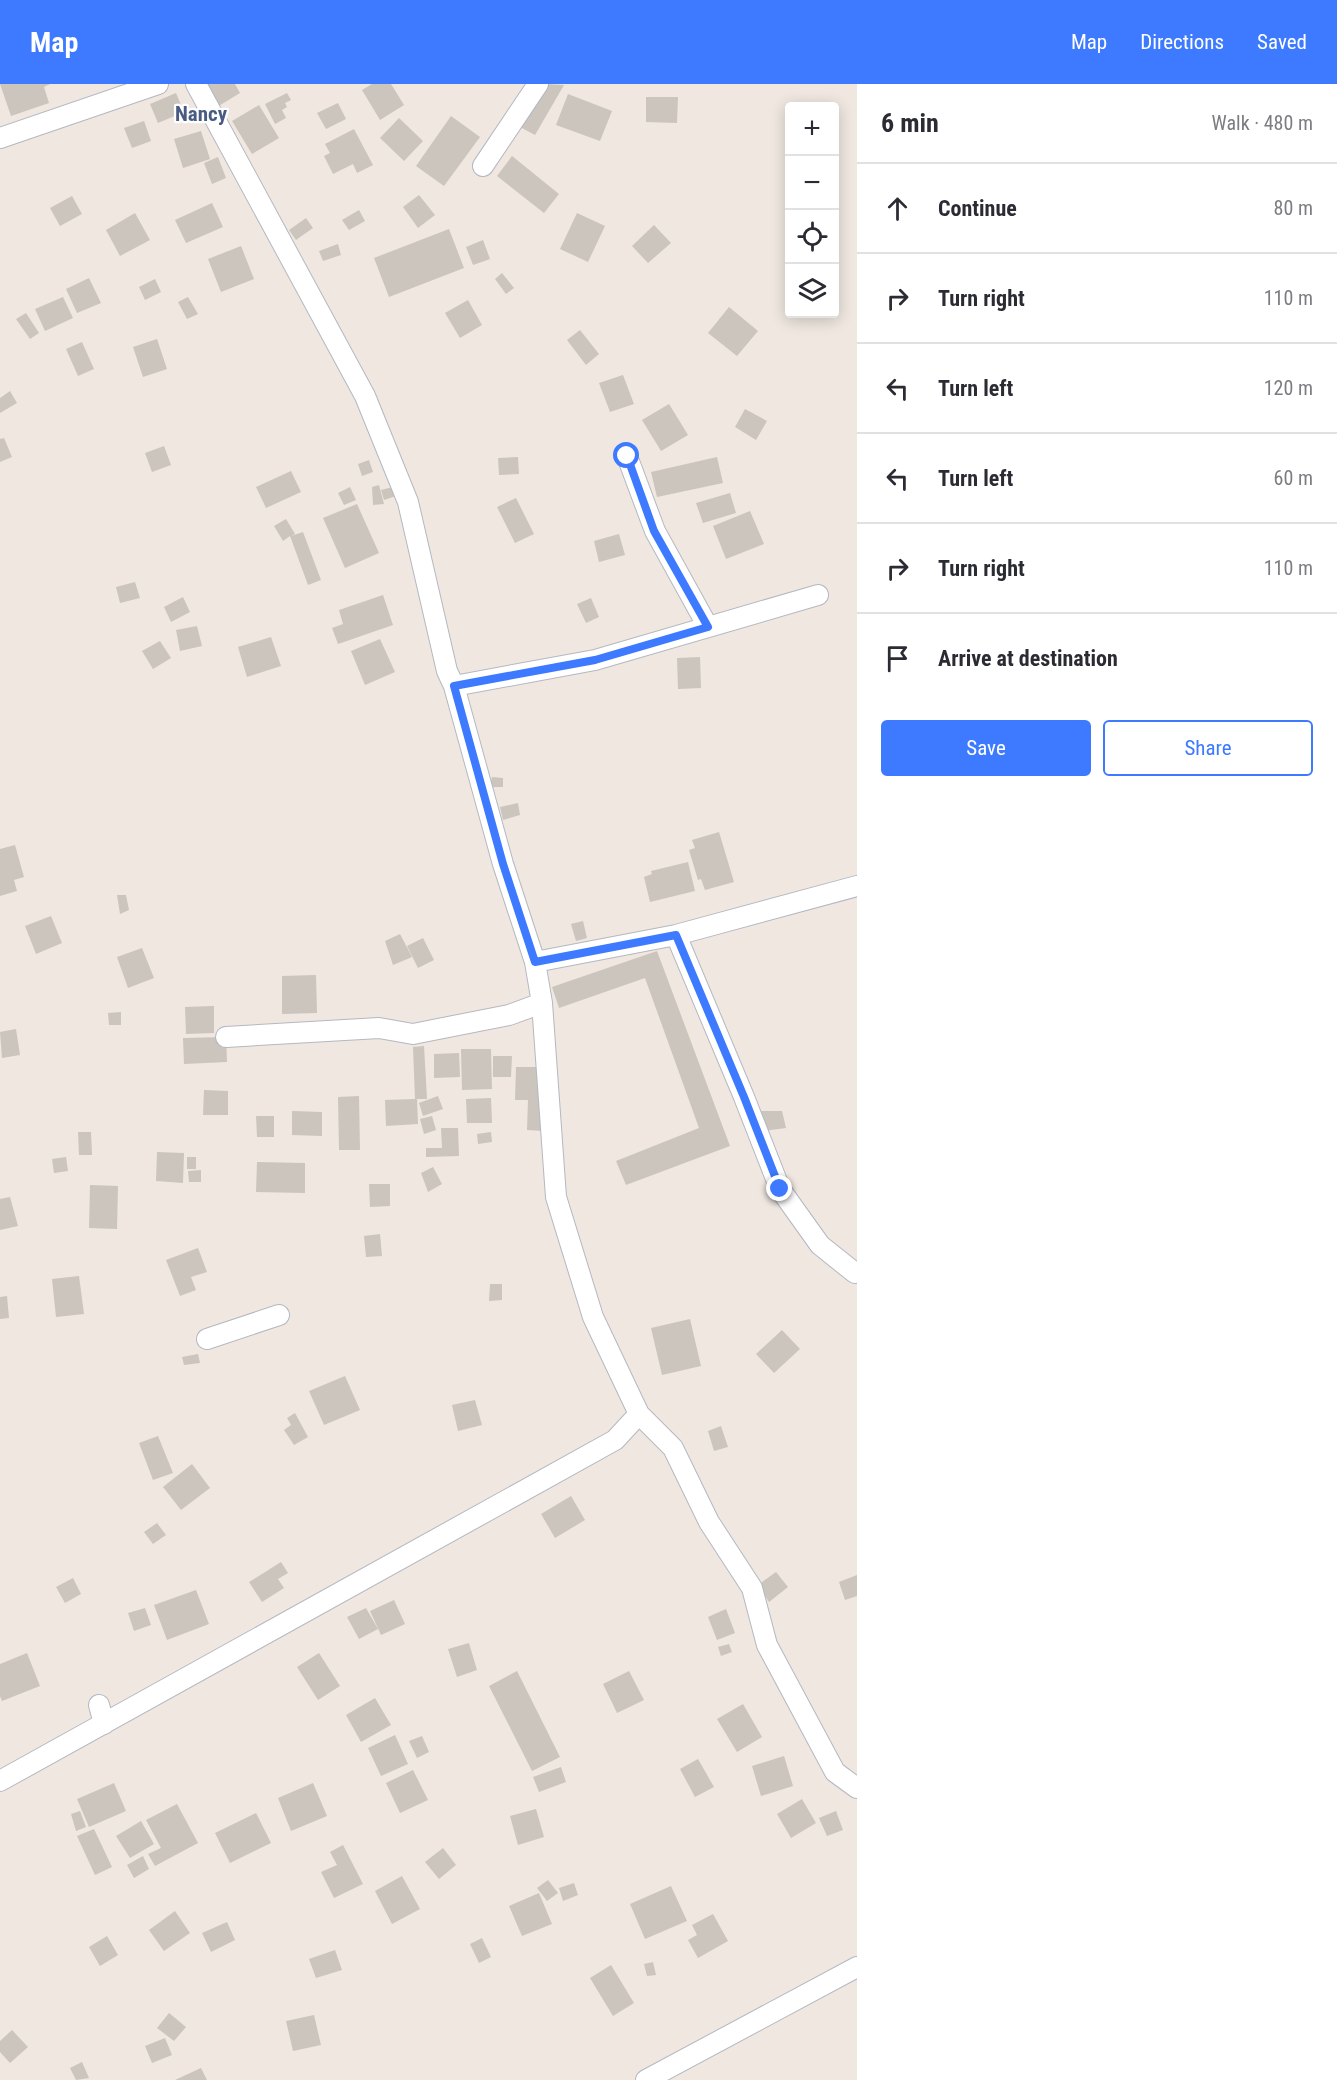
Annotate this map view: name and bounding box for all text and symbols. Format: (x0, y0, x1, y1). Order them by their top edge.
text: Map (30, 26, 78, 59)
text: Map (1071, 30, 1107, 54)
text: Directions (1140, 30, 1224, 54)
text: Saved (1257, 30, 1307, 54)
district label: Nancy (175, 102, 228, 126)
map controls (785, 102, 839, 318)
button: + (785, 102, 839, 156)
text: 6 min (881, 108, 939, 138)
text: Walk · 480 m (1212, 111, 1313, 135)
button: − (785, 156, 839, 210)
icon: ahead (881, 192, 914, 225)
text: Continue (938, 196, 1017, 221)
text: 80 m (1274, 196, 1313, 220)
button: locate (785, 210, 839, 264)
button: layers (785, 264, 839, 318)
icon: right (881, 282, 914, 315)
text: Turn right (938, 286, 1025, 311)
text: 110 m (1264, 286, 1313, 310)
icon: left (881, 372, 914, 405)
text: Turn left (938, 376, 1013, 401)
text: 120 m (1264, 376, 1313, 400)
route start (613, 442, 639, 468)
icon: left (881, 462, 914, 495)
text: Turn left (938, 466, 1013, 491)
text: 60 m (1274, 466, 1313, 490)
icon: right (881, 552, 914, 585)
text: Turn right (938, 556, 1025, 581)
text: 110 m (1264, 556, 1313, 580)
icon: arrive (881, 642, 914, 675)
text: Arrive at destination (938, 646, 1118, 671)
button: Save (881, 720, 1091, 776)
button: Share (1103, 720, 1313, 776)
route end (766, 1175, 792, 1201)

